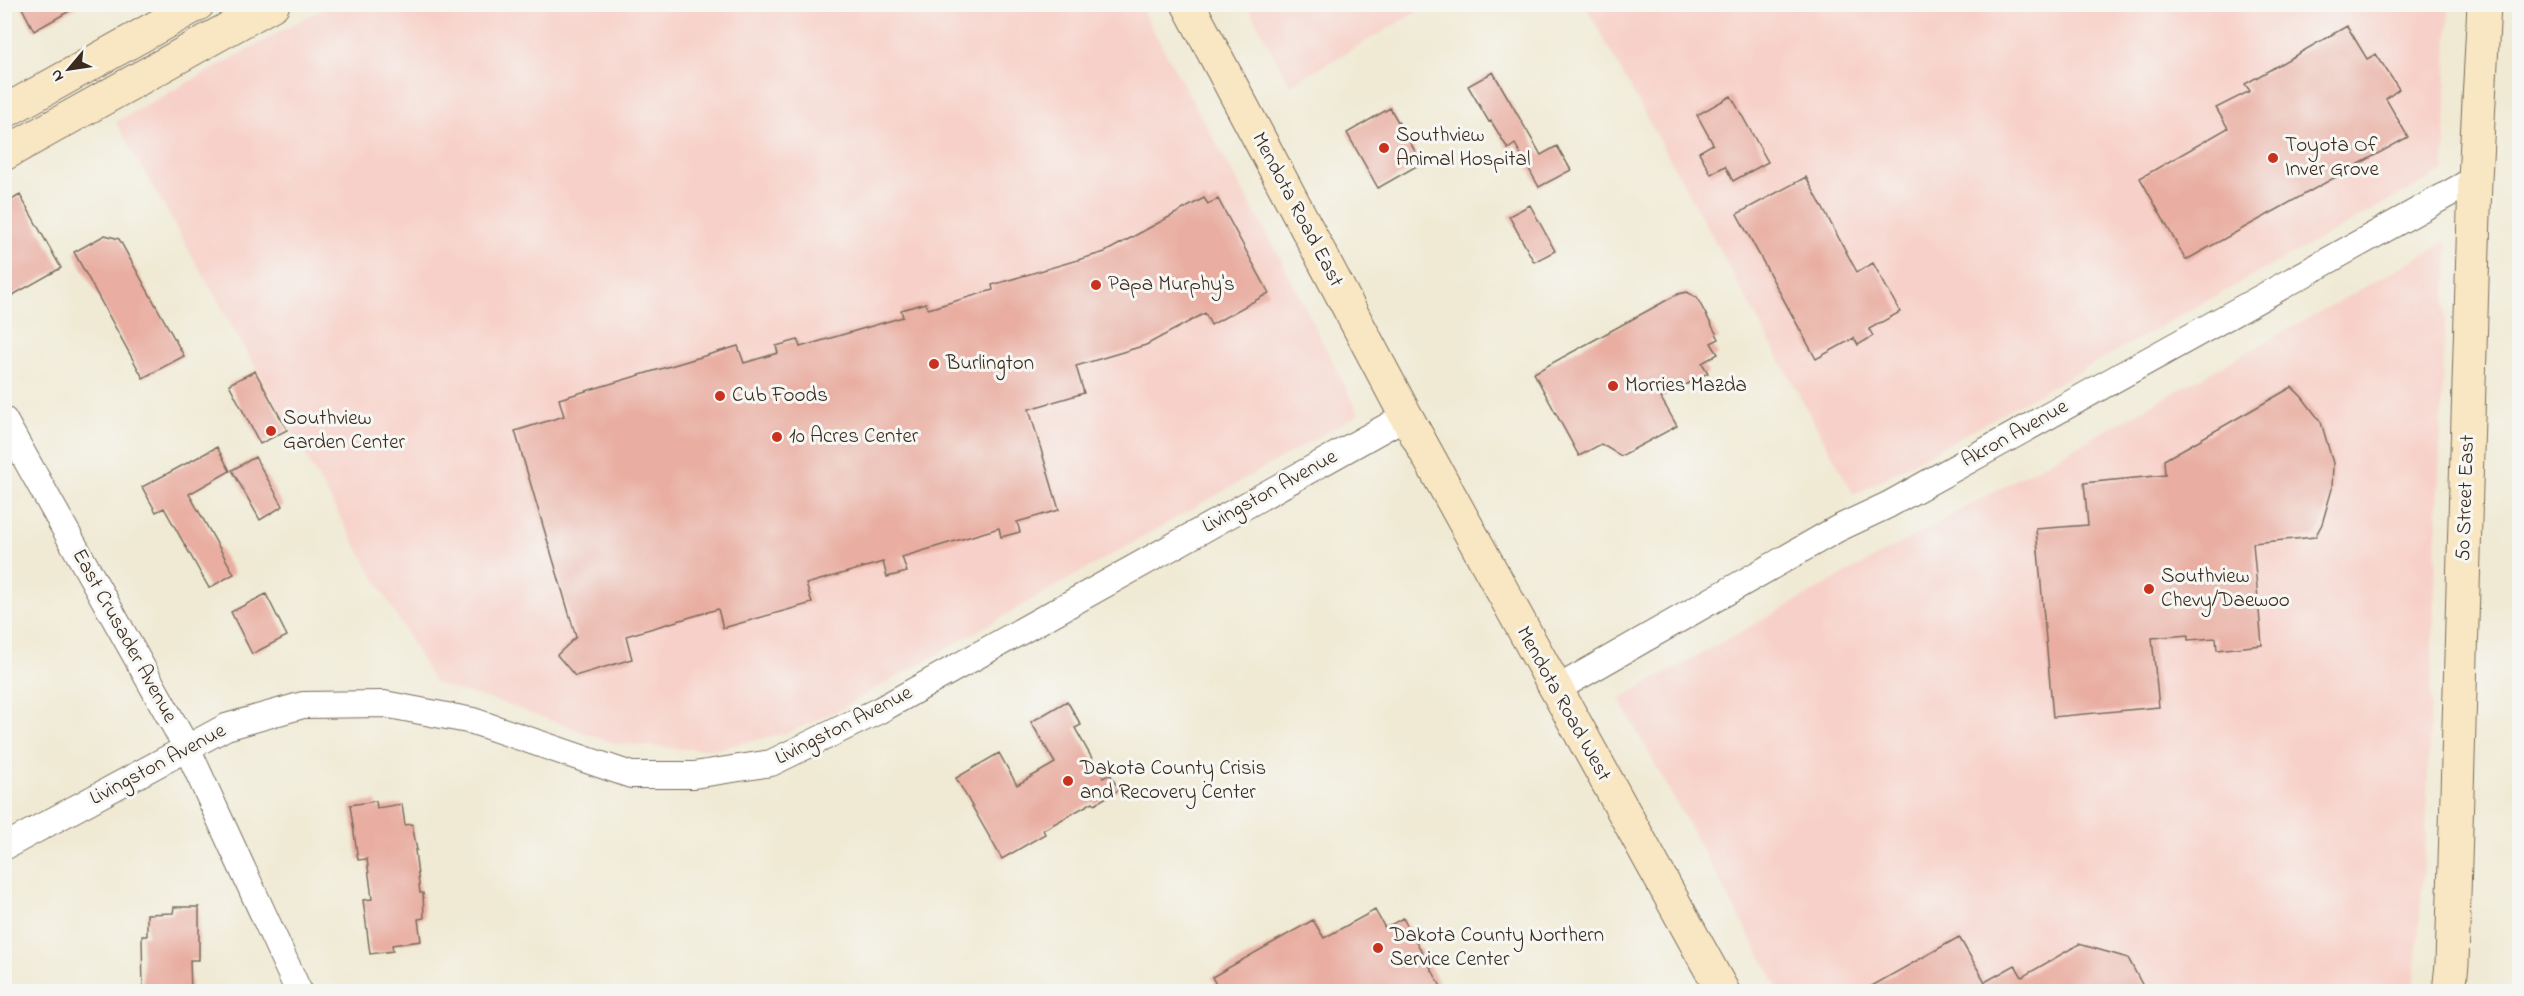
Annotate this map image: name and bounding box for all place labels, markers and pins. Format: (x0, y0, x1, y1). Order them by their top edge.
place label: Southview Animal Hospital (1396, 121, 1530, 175)
place label: Toyota Of Inver Grove (2285, 131, 2380, 185)
marker: Southview Animal Hospital (1377, 141, 1391, 155)
marker: Toyota Of Inver Grove (2266, 151, 2280, 165)
place label: Papa Murphy's (1108, 270, 1235, 302)
marker: Papa Murphy's (1089, 278, 1103, 292)
place label: Burlington (945, 349, 1034, 381)
marker: Burlington (927, 357, 941, 371)
place label: Morries Mazda (1625, 371, 1747, 401)
marker: Morries Mazda (1606, 379, 1620, 393)
place label: Cub Foods (732, 381, 828, 411)
marker: Cub Foods (713, 389, 727, 403)
place label: Southview Garden Center (283, 404, 406, 458)
place label: 10 Acres Center (789, 422, 919, 452)
marker: Southview Garden Center (264, 424, 278, 438)
marker: 10 Acres Center (770, 430, 784, 444)
place label: Southview Chevy/Daewoo (2161, 562, 2290, 618)
marker: Southview Chevy/Daewoo (2142, 582, 2156, 596)
place label: Dakota County Crisis and Recovery Center (1079, 754, 1266, 810)
marker: Dakota County Crisis and Recovery Center (1061, 774, 1075, 788)
place label: Dakota County Northern Service Center (1389, 921, 1604, 975)
marker: Dakota County Northern Service Center (1371, 941, 1385, 955)

